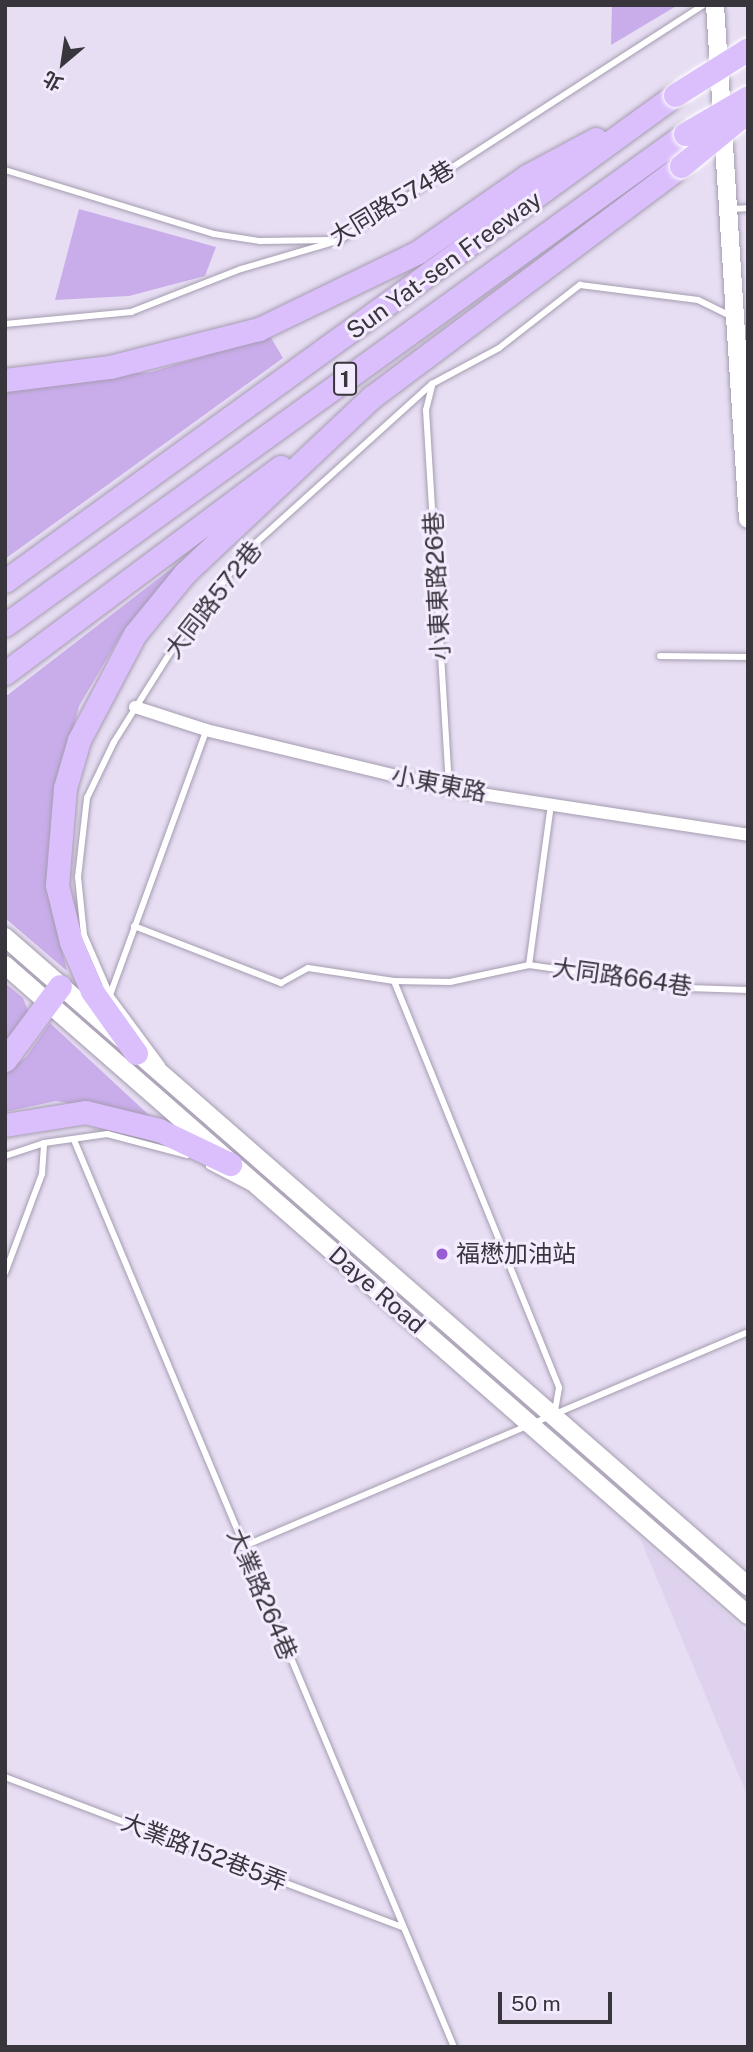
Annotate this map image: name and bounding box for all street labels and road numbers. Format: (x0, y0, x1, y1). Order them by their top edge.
street label: 大同路574巷 (324, 155, 460, 251)
street label: Sun Yat-sen Freeway (341, 185, 547, 345)
road number: 1 (333, 360, 357, 398)
street label: 小東東路26巷 (419, 511, 455, 661)
street label: 大同路572巷 (158, 536, 268, 664)
street label: 小東東路 (389, 761, 489, 807)
street label: 大同路664巷 (550, 953, 694, 1001)
street label: Daye Road (323, 1240, 431, 1340)
street label: 大業路264巷 (221, 1524, 303, 1664)
street label: 大業路152巷5弄 (117, 1807, 291, 1897)

